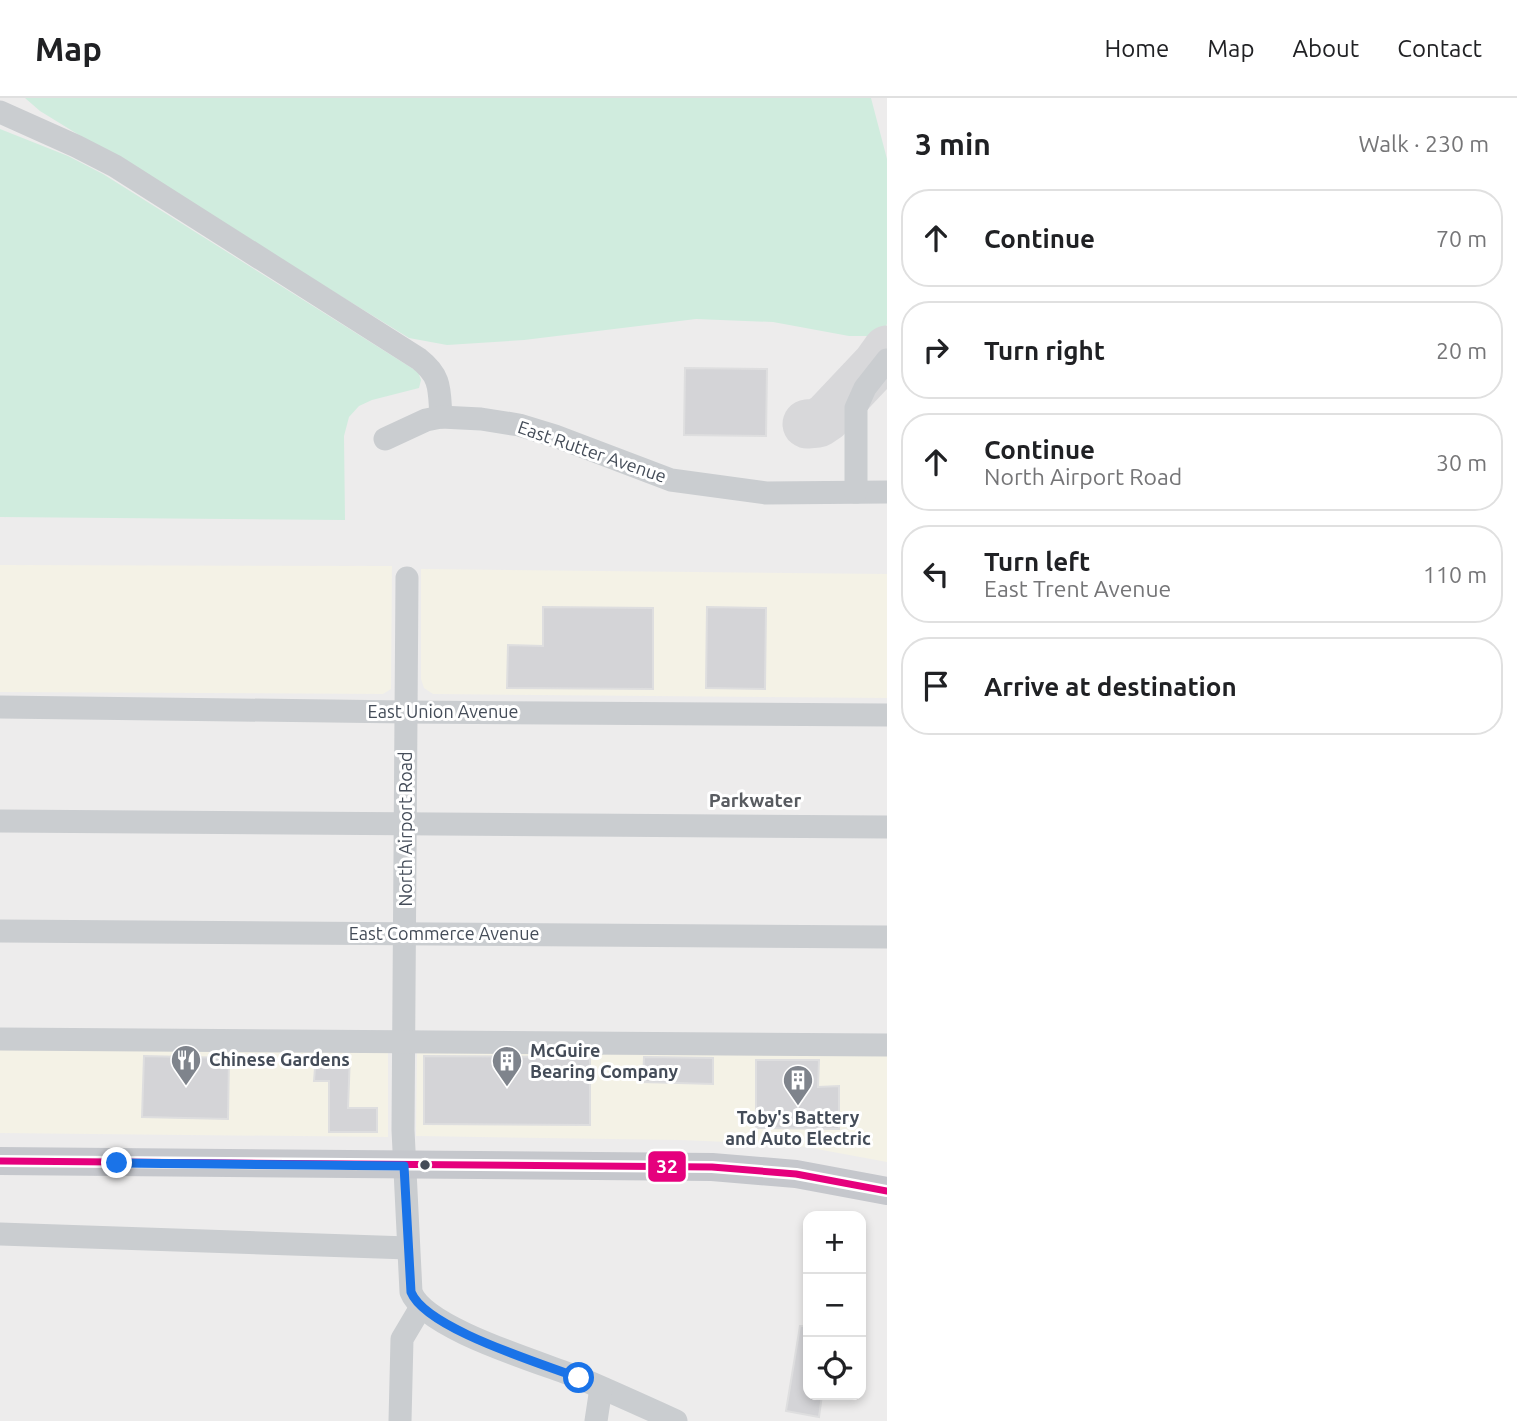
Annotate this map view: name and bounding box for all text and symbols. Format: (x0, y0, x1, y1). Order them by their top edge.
text: Map (35, 30, 102, 67)
text: Home (1104, 35, 1169, 62)
text: Map (1207, 35, 1254, 62)
text: About (1292, 35, 1359, 62)
text: Contact (1397, 35, 1482, 62)
text: 3 min (915, 127, 991, 161)
text: Walk · 230 m (1358, 131, 1489, 156)
icon: ahead (917, 219, 955, 257)
text: Continue (984, 224, 1095, 253)
text: 70 m (1436, 226, 1487, 251)
icon: right (917, 331, 955, 369)
text: Turn right (984, 336, 1105, 365)
text: 20 m (1436, 338, 1487, 363)
street label: East Rutter Avenue (516, 416, 669, 486)
text: Continue (984, 435, 1095, 464)
icon: ahead (917, 443, 955, 481)
text: 30 m (1436, 450, 1487, 475)
text: North Airport Road (984, 464, 1182, 489)
text: Turn left (984, 547, 1090, 576)
icon: left (917, 555, 955, 593)
text: 110 m (1423, 562, 1487, 587)
text: East Trent Avenue (984, 576, 1171, 601)
icon: arrive (917, 667, 955, 705)
text: Arrive at destination (984, 672, 1237, 701)
street label: East Union Avenue (368, 701, 518, 721)
street label: North Airport Road (395, 751, 415, 907)
district label: Parkwater (709, 789, 801, 811)
street label: East Commerce Avenue (349, 923, 539, 943)
place label: McGuire Bearing Company (530, 1040, 678, 1081)
restaurant icon: Chinese Gardens (169, 1043, 203, 1087)
building icon: McGuire Bearing Company (490, 1044, 524, 1088)
place label: Chinese Gardens (209, 1049, 350, 1069)
building icon: Toby's Battery and Auto Electric (781, 1063, 815, 1107)
place label: Toby's Battery and Auto Electric (725, 1107, 871, 1148)
route end (101, 1147, 132, 1178)
line badge: 32 (647, 1150, 687, 1183)
text: 32 (656, 1155, 678, 1177)
unlabelled marker (418, 1158, 432, 1172)
map controls (803, 1211, 866, 1400)
button: + (803, 1211, 866, 1274)
button: − (803, 1274, 866, 1337)
button: locate (803, 1337, 866, 1400)
route start (563, 1362, 594, 1393)

